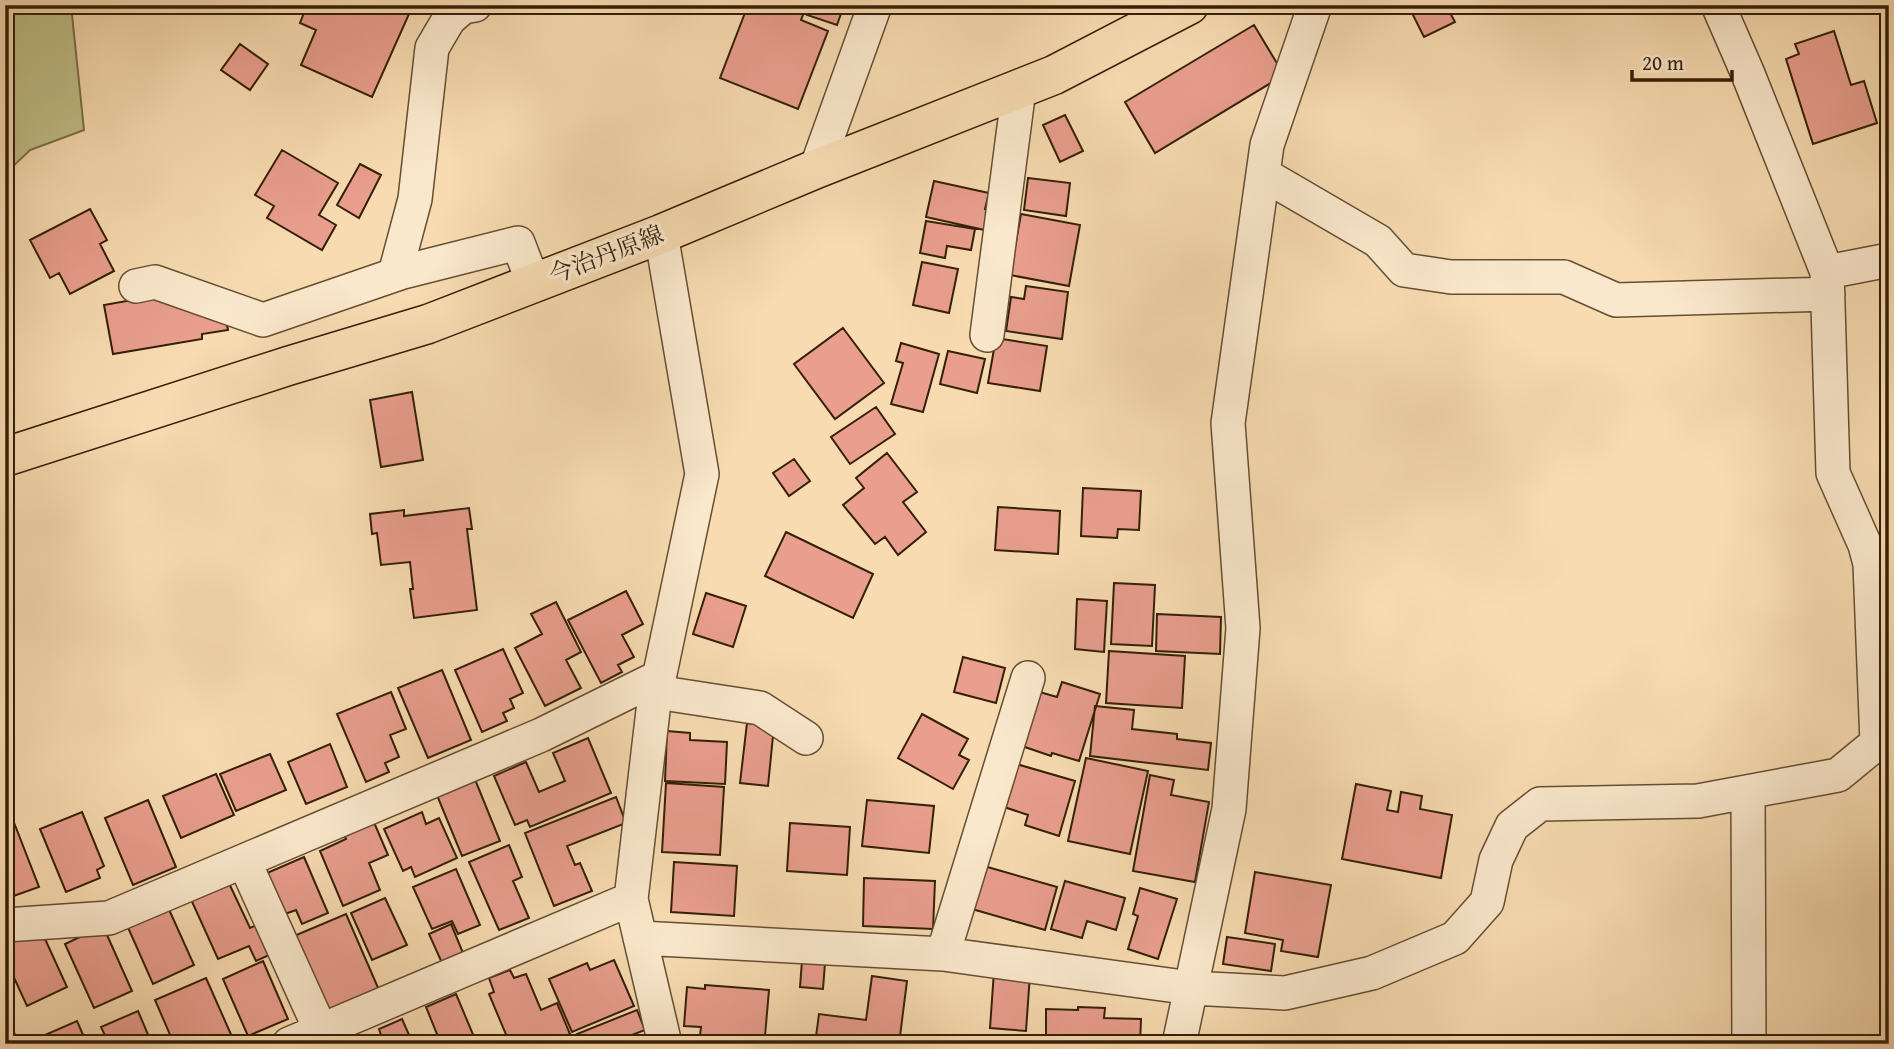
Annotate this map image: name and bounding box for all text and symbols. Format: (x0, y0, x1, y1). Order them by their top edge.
scale bar (1632, 38, 1731, 82)
text: 20 m (1642, 47, 1684, 78)
street label: 今治丹原線 (544, 216, 668, 292)

